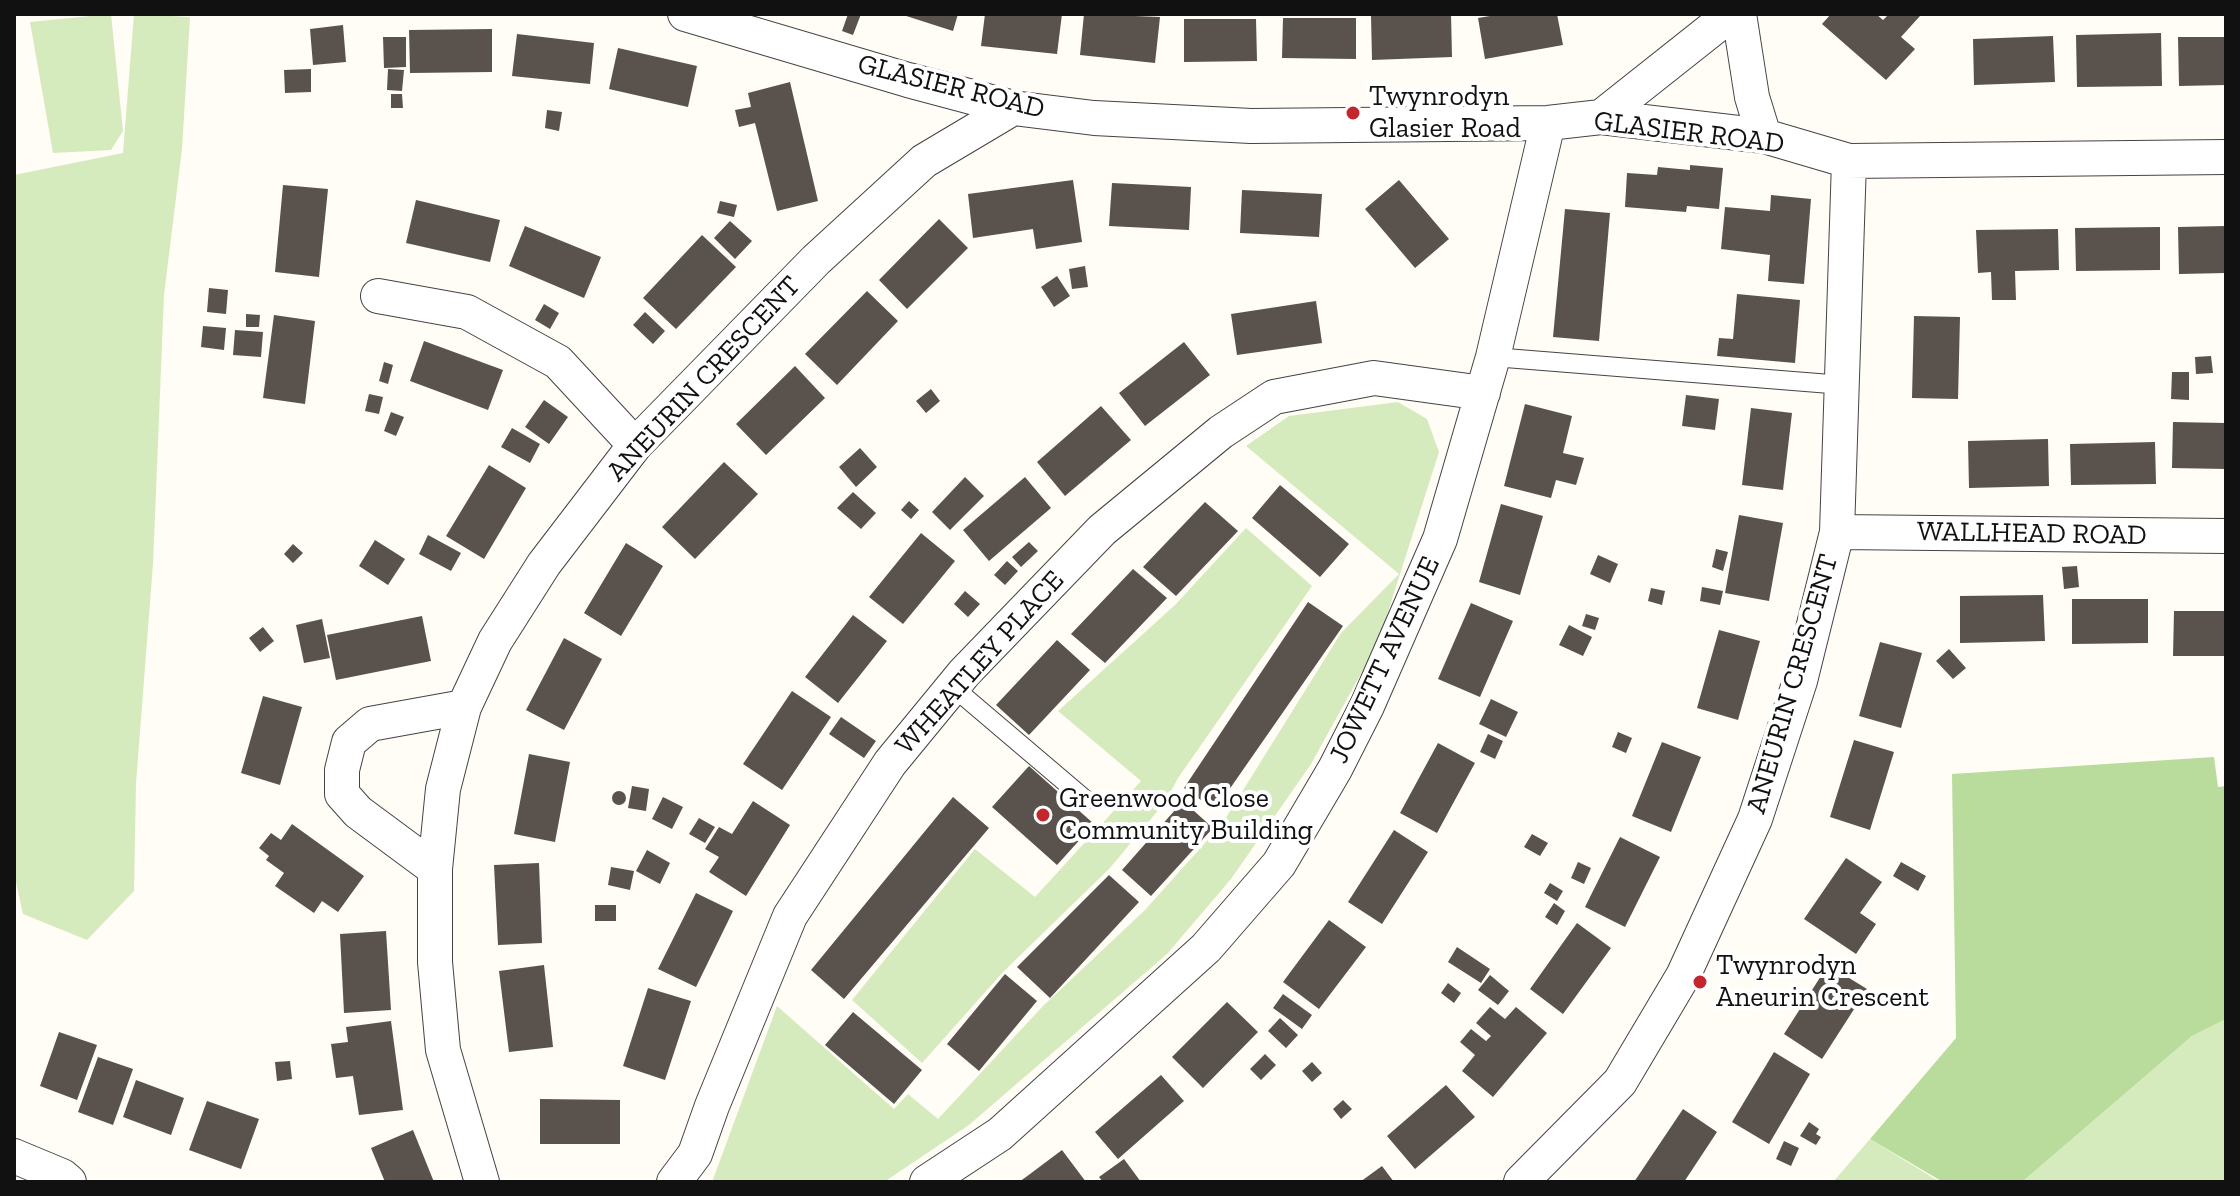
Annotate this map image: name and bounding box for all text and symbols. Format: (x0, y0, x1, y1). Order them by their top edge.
street label: GLASIER ROAD (854, 48, 1048, 126)
place label: Twynrodyn Glasier Road (1369, 80, 1521, 146)
marker: Twynrodyn Glasier Road (1344, 104, 1362, 122)
street label: GLASIER ROAD (1592, 105, 1786, 161)
street label: ANEURIN CRESCENT (600, 270, 808, 488)
street label: WALLHEAD ROAD (1917, 515, 2147, 553)
street label: JOWETT AVENUE (1322, 551, 1448, 769)
street label: ANEURIN CRESCENT (1740, 551, 1846, 817)
street label: WHEATLEY PLACE (889, 564, 1071, 762)
place label: Greenwood Close Community Building (1059, 782, 1313, 848)
marker: Greenwood Close Community Building (1034, 806, 1052, 824)
place label: Twynrodyn Aneurin Crescent (1716, 949, 1929, 1015)
marker: Twynrodyn Aneurin Crescent (1691, 973, 1709, 991)

